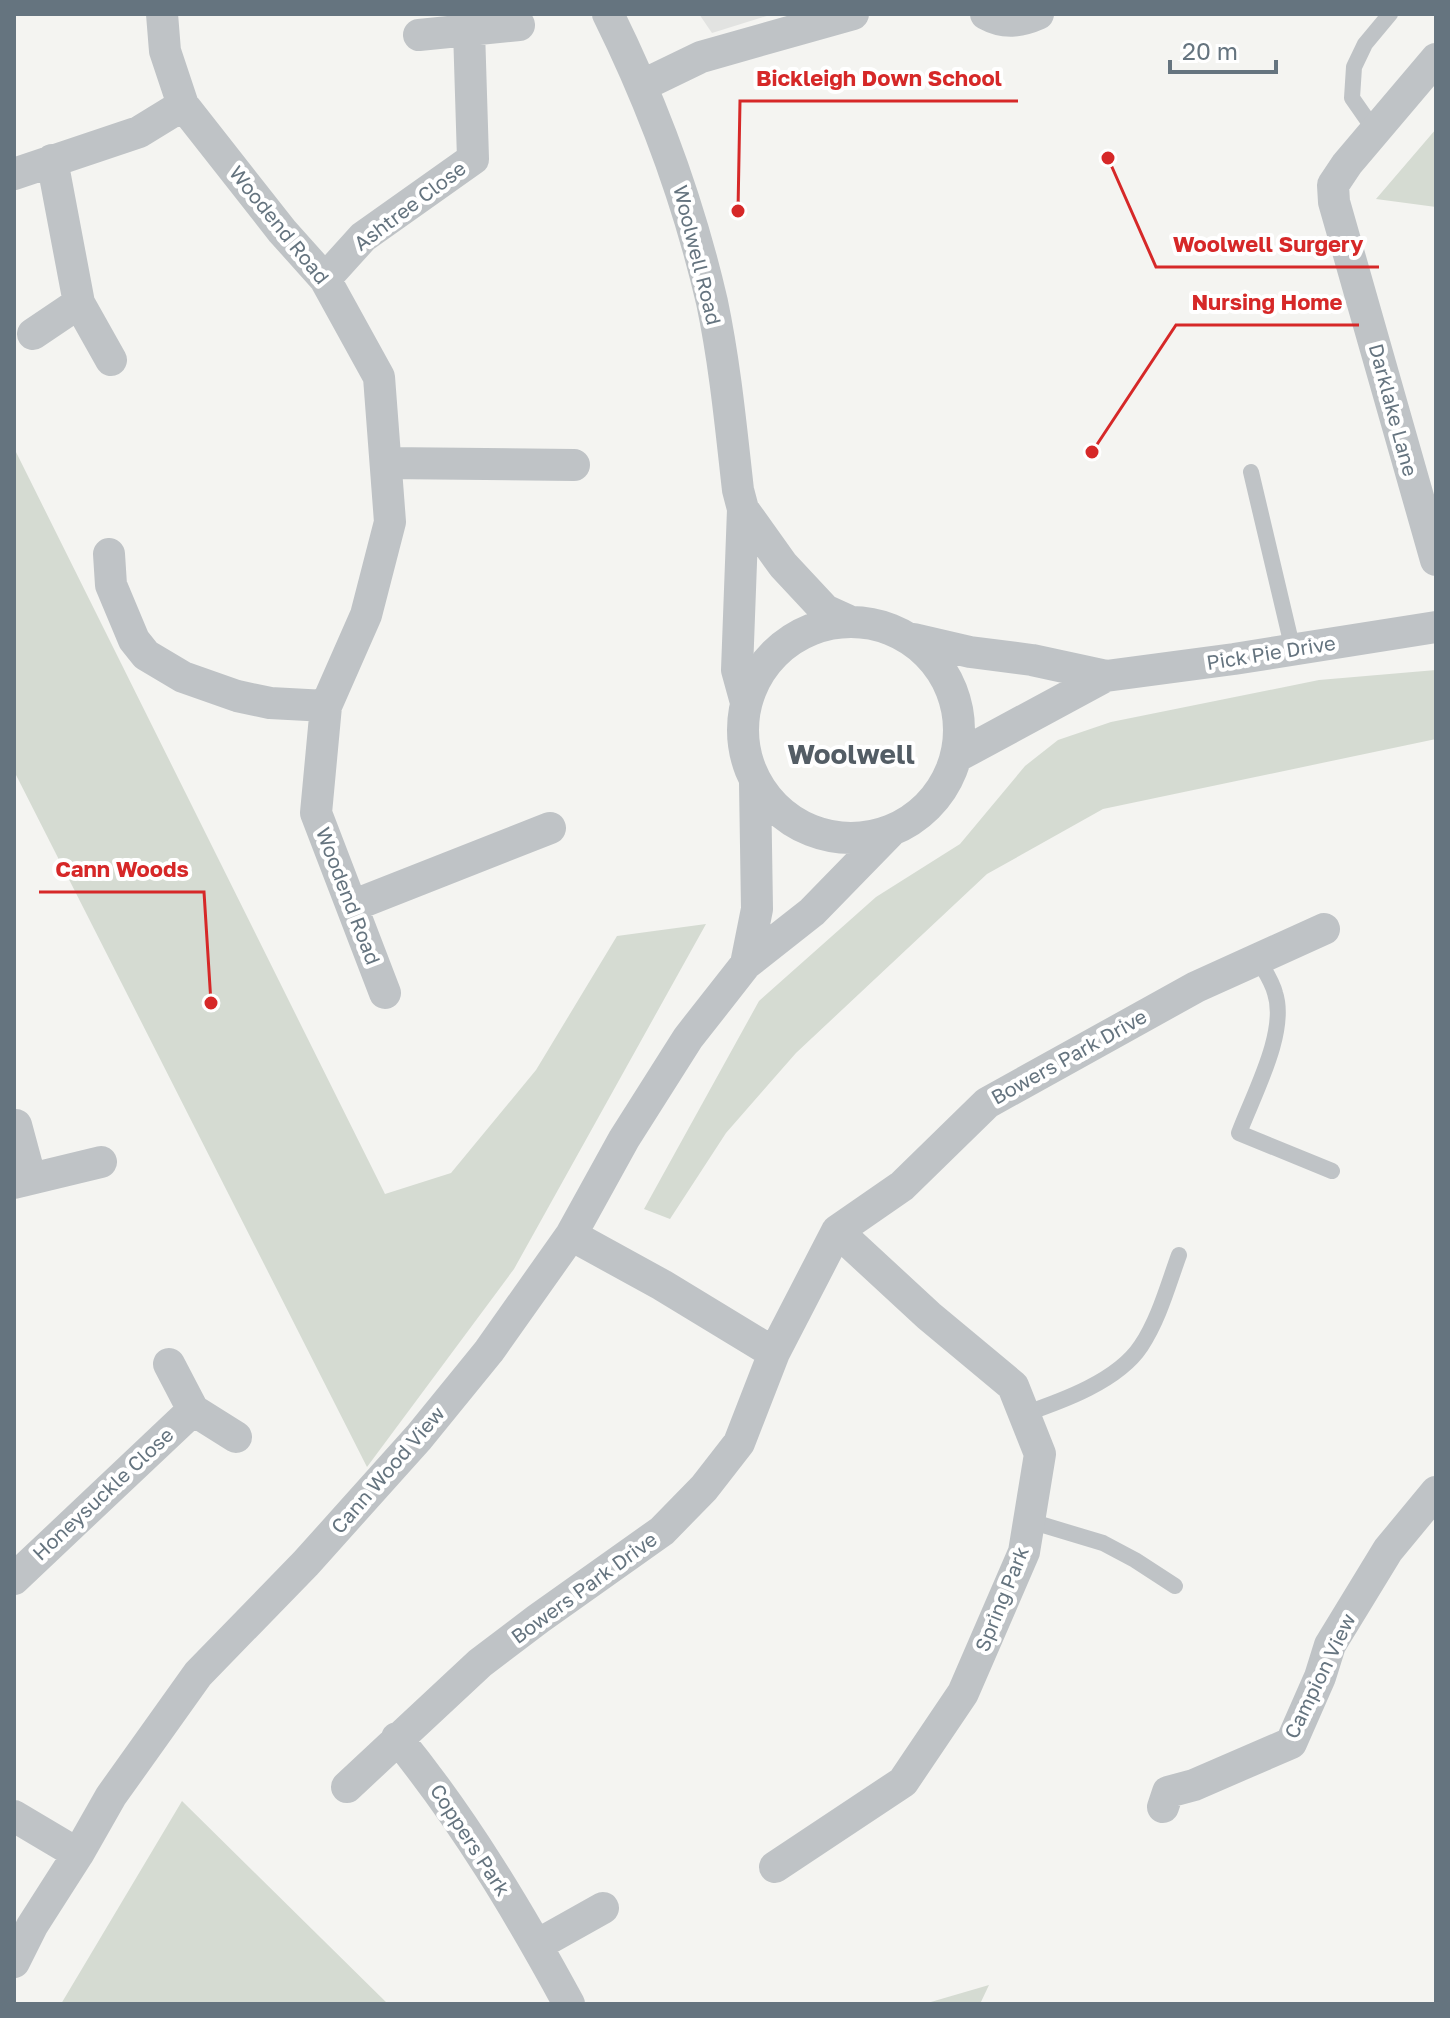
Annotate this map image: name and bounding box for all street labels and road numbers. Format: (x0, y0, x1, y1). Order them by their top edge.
street label: Ashtree Close (349, 155, 470, 255)
street label: Woodend Road (225, 161, 335, 288)
street label: Woolwell Road (669, 182, 727, 327)
street label: Darklake Lane (1365, 341, 1423, 479)
street label: Pick Pie Drive (1205, 630, 1337, 674)
street label: Woodend Road (312, 824, 386, 968)
street label: Bowers Park Drive (987, 1003, 1150, 1109)
street label: Cann Wood View (326, 1401, 449, 1538)
street label: Honeysuckle Close (27, 1422, 178, 1565)
street label: Bowers Park Drive (506, 1526, 661, 1648)
street label: Spring Park (969, 1543, 1033, 1655)
street label: Campion View (1279, 1609, 1360, 1742)
street label: Coppers Park (426, 1779, 516, 1900)

